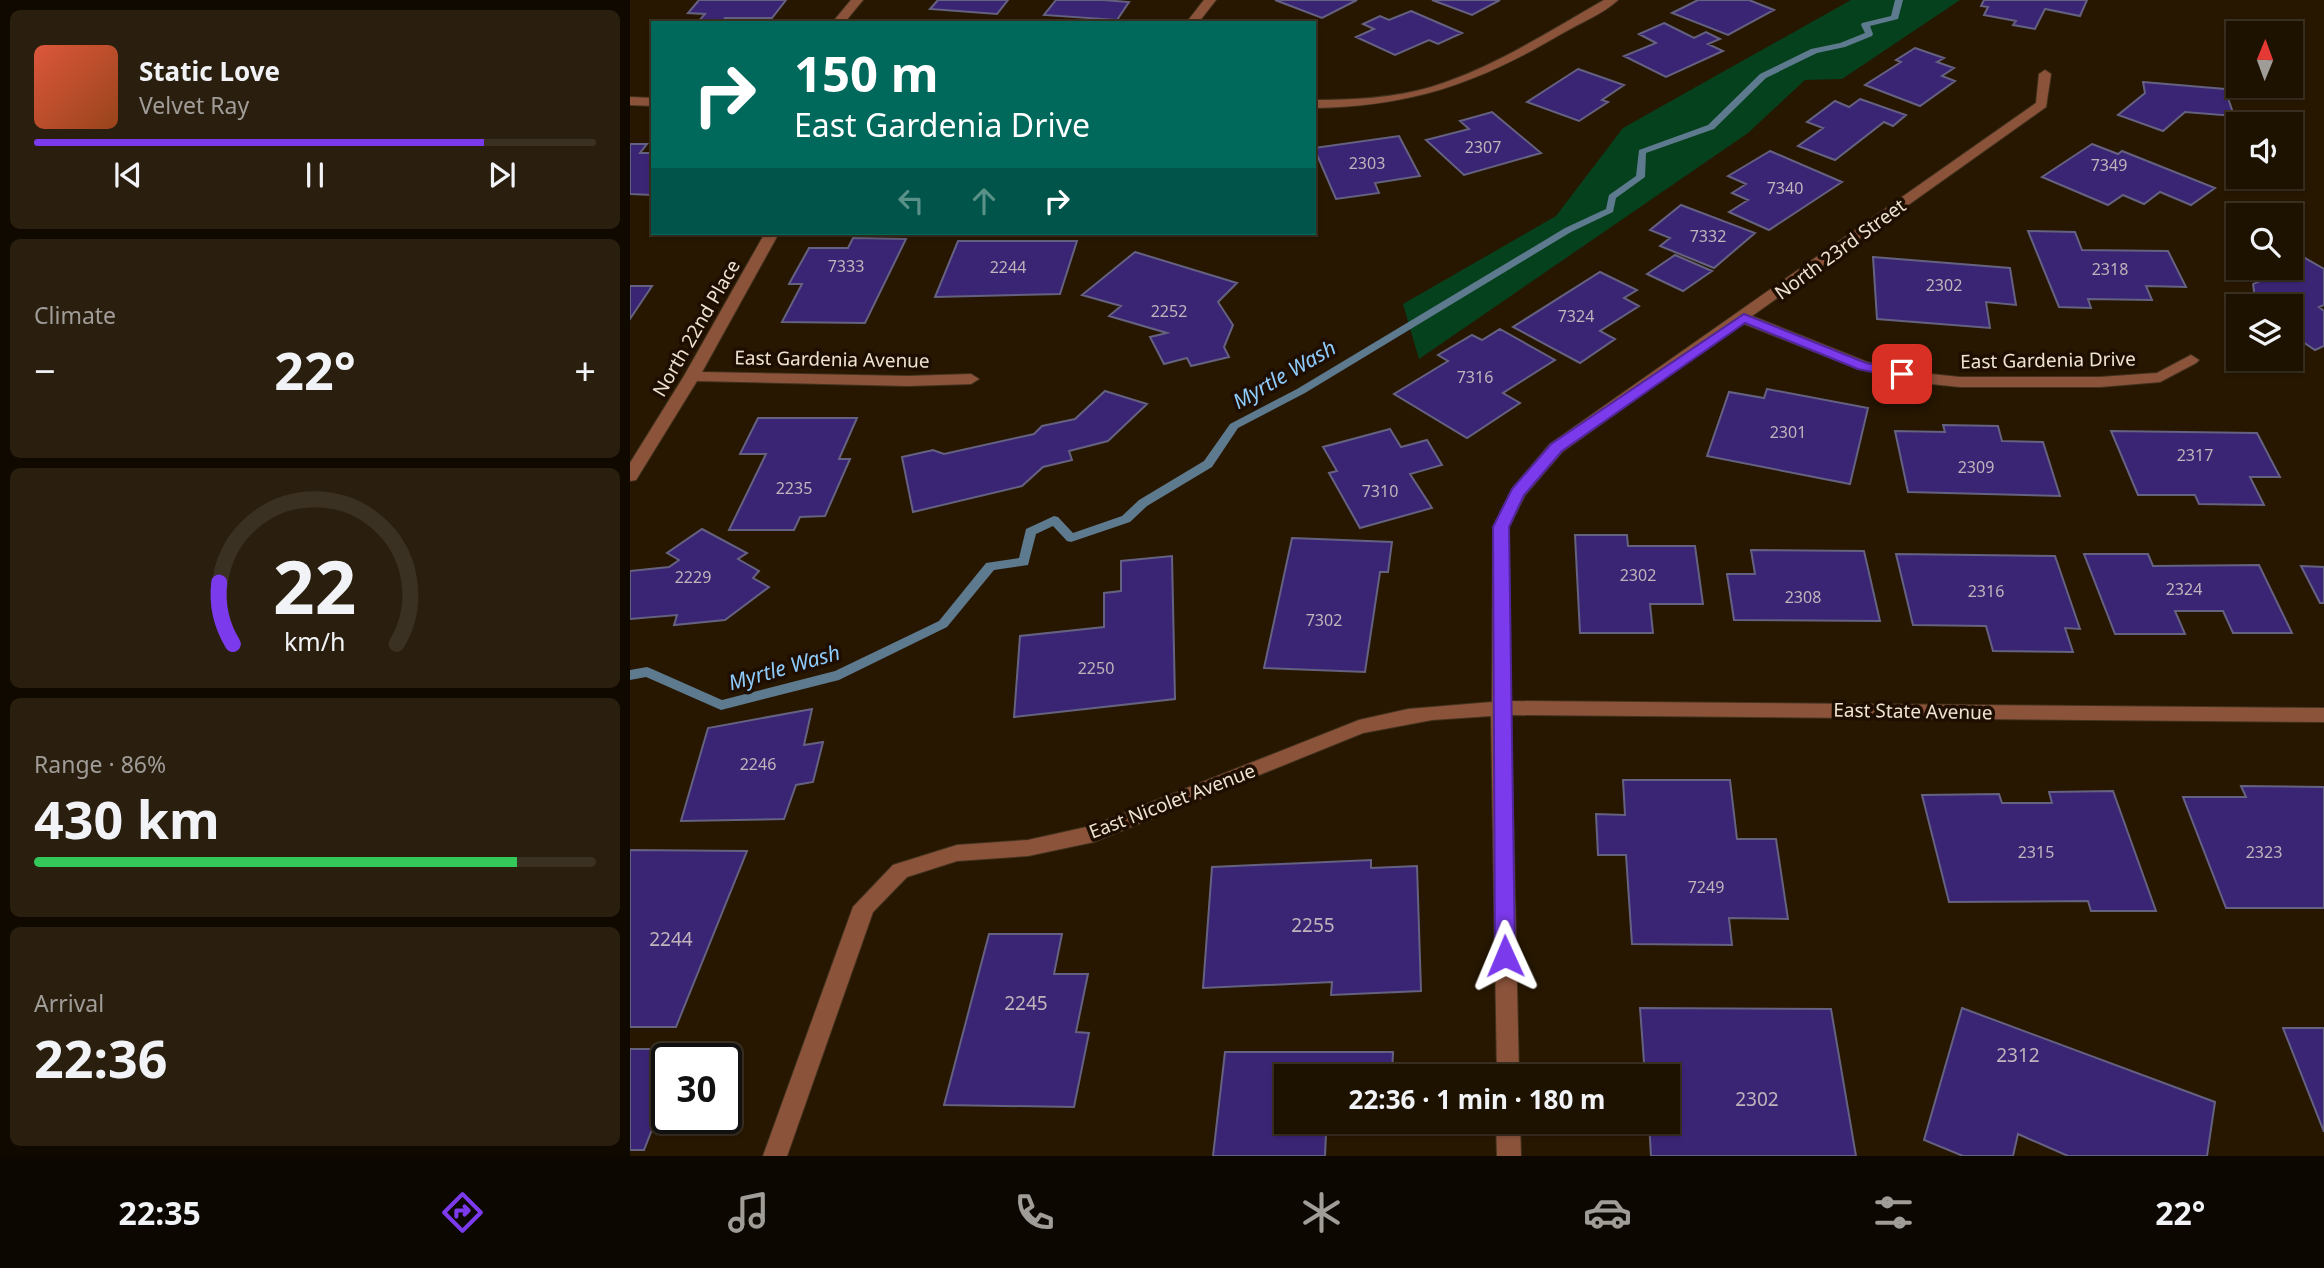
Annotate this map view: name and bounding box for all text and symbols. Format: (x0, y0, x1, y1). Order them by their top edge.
north arrow (2226, 21, 2303, 98)
map controls (2226, 21, 2303, 371)
text: 150 m (794, 40, 939, 106)
icon: right (679, 49, 770, 140)
text: Static Love (139, 53, 280, 89)
text: Velvet Ray (139, 89, 249, 121)
text: East Gardenia Drive (794, 103, 1090, 146)
button: sound (2226, 112, 2303, 189)
house number: 2307 (1465, 136, 1501, 158)
house number: 2303 (1349, 152, 1385, 174)
house number: 7349 (2091, 154, 2127, 176)
icon: previous (109, 156, 147, 194)
icon: pause (296, 156, 334, 194)
icon: next (483, 156, 521, 194)
house number: 7340 (1767, 177, 1803, 199)
icon: left (892, 182, 930, 220)
icon: ahead (965, 182, 1003, 220)
icon: right (1038, 182, 1076, 220)
street label: North 23rd Street (1769, 192, 1911, 305)
button: search (2226, 203, 2303, 280)
house number: 7332 (1690, 225, 1726, 247)
street label: North 22nd Place (646, 255, 746, 401)
house number: 7333 (828, 255, 864, 277)
house number: 2244 (990, 256, 1026, 278)
house number: 2318 (2092, 258, 2128, 280)
house number: 2302 (1926, 274, 1962, 296)
button: layers (2226, 294, 2303, 371)
text: Climate (34, 299, 116, 331)
house number: 2252 (1151, 300, 1187, 322)
house number: 7324 (1558, 305, 1594, 327)
water label: Myrtle Wash (1227, 333, 1341, 415)
text: 22° (274, 334, 356, 405)
text: − (34, 344, 56, 396)
text: + (574, 344, 596, 396)
street label: East Gardenia Avenue (734, 344, 930, 374)
pin (1872, 344, 1932, 404)
street label: East Gardenia Drive (1960, 345, 2136, 375)
icon: arrive (1883, 355, 1921, 393)
house number: 7316 (1457, 366, 1493, 388)
house number: 2301 (1770, 421, 1806, 443)
house number: 2317 (2177, 444, 2213, 466)
house number: 2309 (1958, 456, 1994, 478)
house number: 2235 (776, 477, 812, 499)
house number: 7310 (1362, 480, 1398, 502)
text: 22 (273, 536, 357, 635)
house number: 2302 (1620, 564, 1656, 586)
house number: 2229 (675, 566, 711, 588)
house number: 2324 (2166, 578, 2202, 600)
house number: 2316 (1968, 580, 2004, 602)
house number: 2308 (1785, 586, 1821, 608)
house number: 7302 (1306, 609, 1342, 631)
text: km/h (284, 624, 346, 658)
water label: Myrtle Wash (725, 638, 843, 696)
house number: 2250 (1078, 657, 1114, 679)
street label: East State Avenue (1833, 697, 1993, 725)
text: Range · 86% (34, 748, 166, 780)
house number: 2246 (740, 753, 776, 775)
street label: East Nicolet Avenue (1085, 757, 1259, 845)
text: 430 km (34, 783, 220, 854)
house number: 2315 (2018, 841, 2054, 863)
house number: 2323 (2246, 841, 2282, 863)
house number: 7249 (1688, 876, 1724, 898)
house number: 2255 (1291, 912, 1335, 938)
position arrow (1468, 919, 1542, 993)
house number: 2244 (649, 926, 693, 952)
text: Arrival (34, 987, 104, 1019)
house number: 2245 (1004, 990, 1048, 1016)
text: 22:36 (34, 1022, 168, 1093)
house number: 2312 (1996, 1042, 2040, 1068)
speed limit sign: 30 (651, 1043, 742, 1134)
text: 22:36 · 1 min · 180 m (1349, 1081, 1605, 1117)
house number: 2302 (1735, 1086, 1779, 1112)
icon: directions (438, 1188, 487, 1237)
icon: music (724, 1188, 773, 1237)
icon: phone (1010, 1188, 1059, 1237)
icon: climate (1297, 1188, 1346, 1237)
icon: car (1583, 1188, 1632, 1237)
icon: filters (1869, 1188, 1918, 1237)
text: 22:35 (119, 1191, 201, 1234)
text: 22° (2155, 1191, 2205, 1234)

